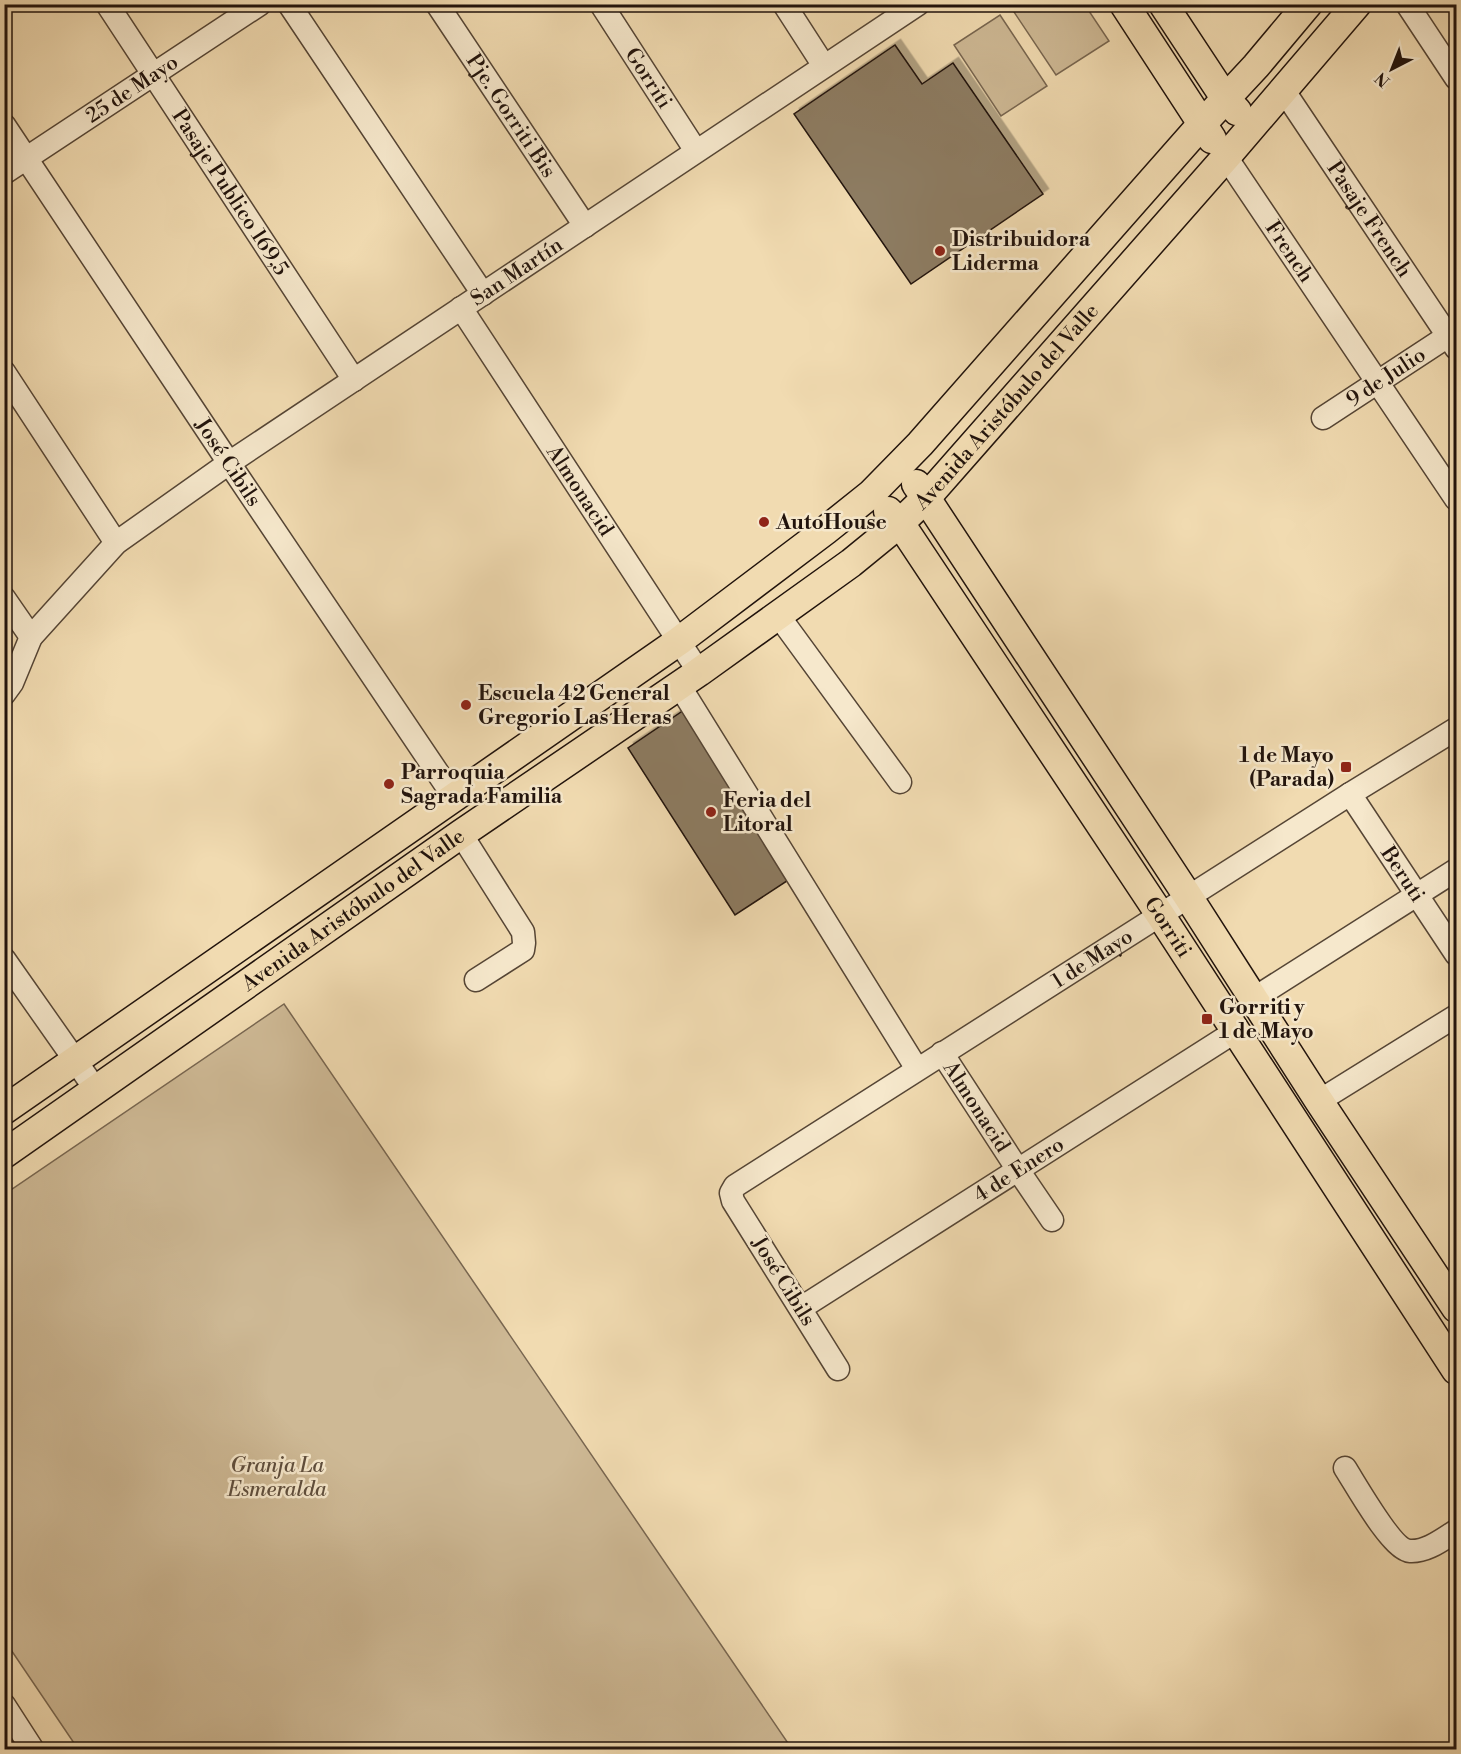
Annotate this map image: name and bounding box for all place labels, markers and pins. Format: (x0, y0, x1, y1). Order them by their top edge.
place label: Distribuidora Liderma (952, 227, 1091, 277)
marker: Distribuidora Liderma (933, 244, 947, 258)
place label: AutoHouse (775, 510, 887, 536)
marker: AutoHouse (757, 515, 771, 529)
place label: Escuela 42 General Gregorio Las Heras (478, 681, 671, 731)
marker: Escuela 42 General Gregorio Las Heras (459, 698, 473, 712)
place label: 1 de Mayo (Parada) (1239, 743, 1334, 793)
place label: Parroquia Sagrada Familia (401, 760, 563, 810)
marker: 1 de Mayo (Parada) (1339, 760, 1353, 774)
marker: Parroquia Sagrada Familia (382, 777, 396, 791)
place label: Feria del Litoral (723, 788, 811, 838)
marker: Feria del Litoral (704, 805, 718, 819)
place label: Gorriti y 1 de Mayo (1219, 995, 1314, 1045)
marker: Gorriti y 1 de Mayo (1200, 1012, 1214, 1026)

